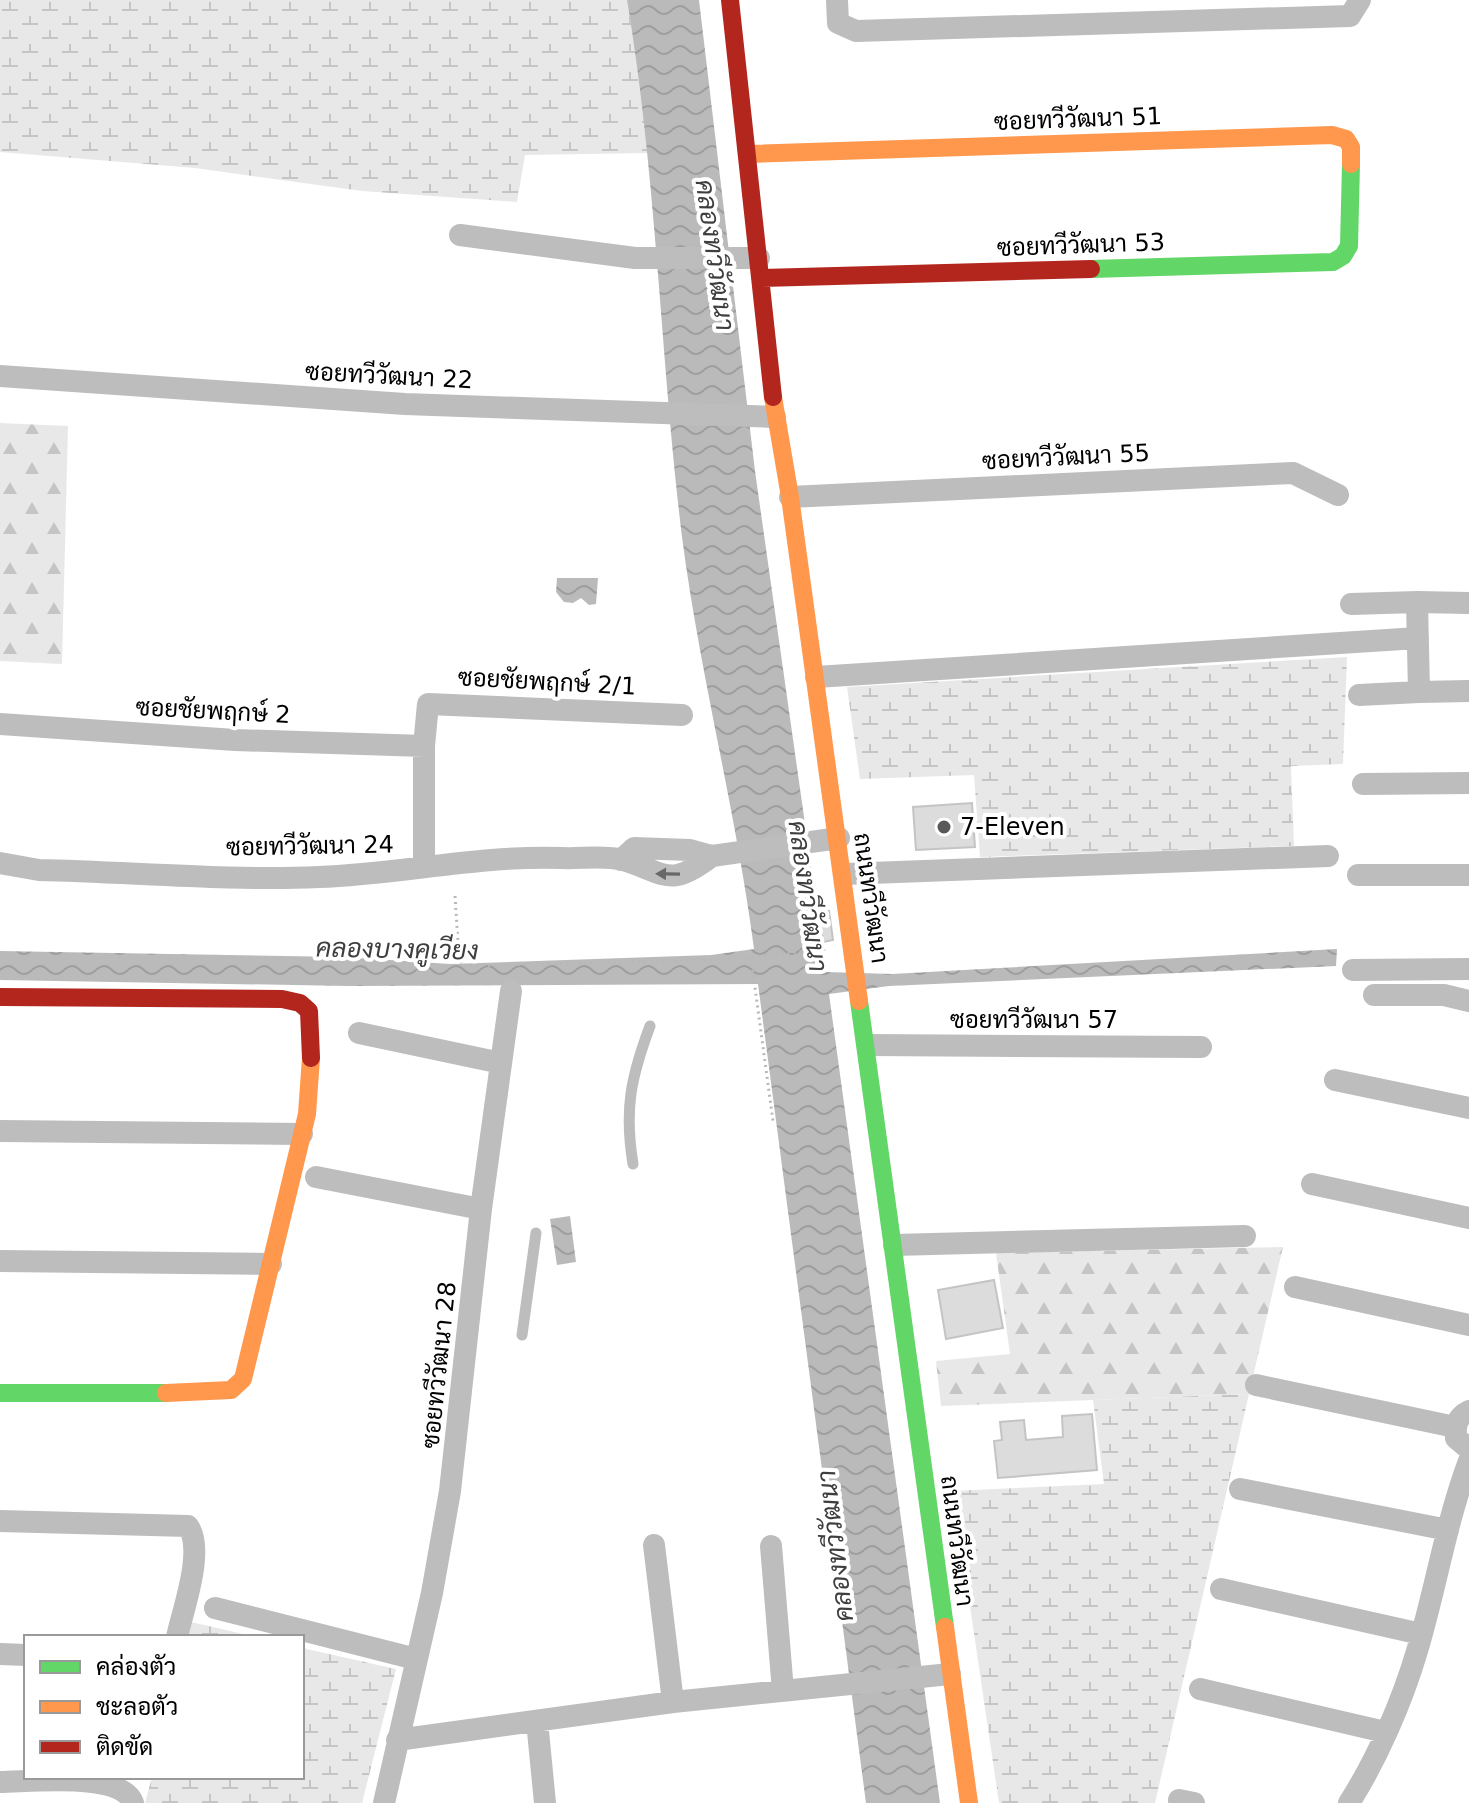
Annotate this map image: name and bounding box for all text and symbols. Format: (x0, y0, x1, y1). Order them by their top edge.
street label: ซอยทวีวัฒนา 51 (994, 101, 1162, 136)
water label: คลองทวีวัฒนา (690, 177, 741, 333)
street label: ซอยทวีวัฒนา 53 (997, 227, 1165, 262)
street label: ซอยทวีวัฒนา 22 (304, 357, 474, 394)
street label: ซอยทวีวัฒนา 55 (981, 438, 1151, 475)
street label: ซอยชัยพฤกษ์ 2/1 (457, 661, 637, 701)
street label: ซอยชัยพฤกษ์ 2 (135, 691, 291, 729)
place label: 7-Eleven (960, 813, 1065, 841)
water label: คลองทวีวัฒนา (783, 818, 834, 974)
marker: 7-Eleven (935, 818, 953, 836)
street label: ซอยทวีวัฒนา 24 (226, 830, 394, 861)
street label: ถนนทวีวัฒนา (848, 831, 895, 965)
one-way arrow (655, 868, 680, 880)
water label: คลองบางคูเวียง (315, 932, 479, 968)
street label: ซอยทวีวัฒนา 57 (950, 1005, 1118, 1034)
street label: ซอยทวีวัฒนา 28 (415, 1280, 462, 1450)
water label: คลองทวีวัฒนา (810, 1469, 859, 1624)
street label: ถนนทวีวัฒนา (935, 1474, 980, 1608)
legend (24, 1635, 304, 1779)
text: คล่องตัว (96, 1653, 176, 1681)
text: ชะลอตัว (96, 1693, 178, 1721)
text: ติดขัด (96, 1733, 153, 1761)

